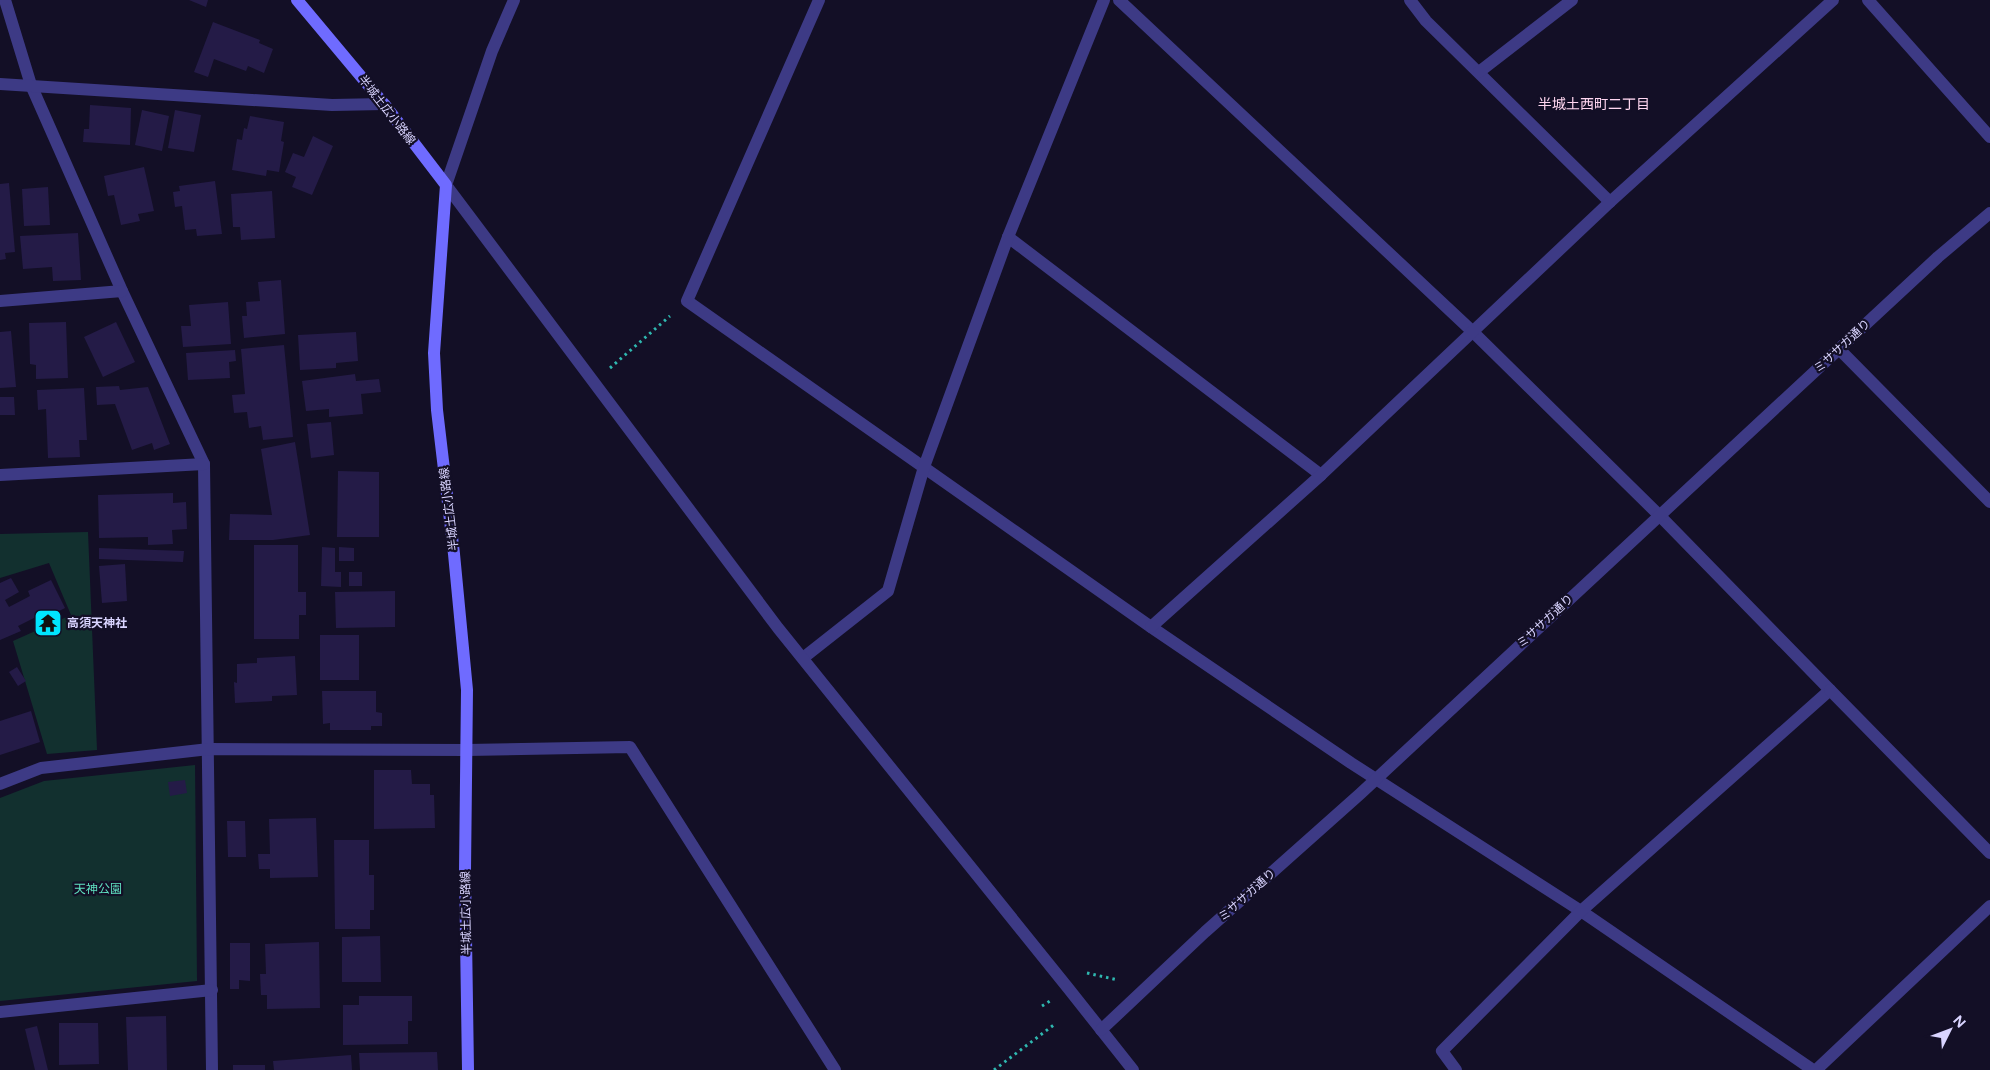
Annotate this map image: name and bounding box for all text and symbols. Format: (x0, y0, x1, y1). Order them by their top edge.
street label: 半城土広小路線 (356, 73, 418, 147)
district label: 半城土西町二丁目 (1538, 96, 1650, 113)
street label: ミササガ通り (1811, 316, 1873, 376)
street label: 半城土広小路線 (437, 466, 461, 552)
street label: ミササガ通り (1514, 591, 1576, 651)
temple icon: 高須天神社 (33, 608, 63, 638)
place label: 高須天神社 (67, 616, 127, 630)
street label: ミササガ通り (1216, 866, 1278, 924)
street label: 半城土広小路線 (458, 871, 474, 955)
park label: 天神公園 (74, 882, 122, 896)
north arrow (1925, 1005, 1975, 1055)
text: N (1949, 1012, 1969, 1031)

